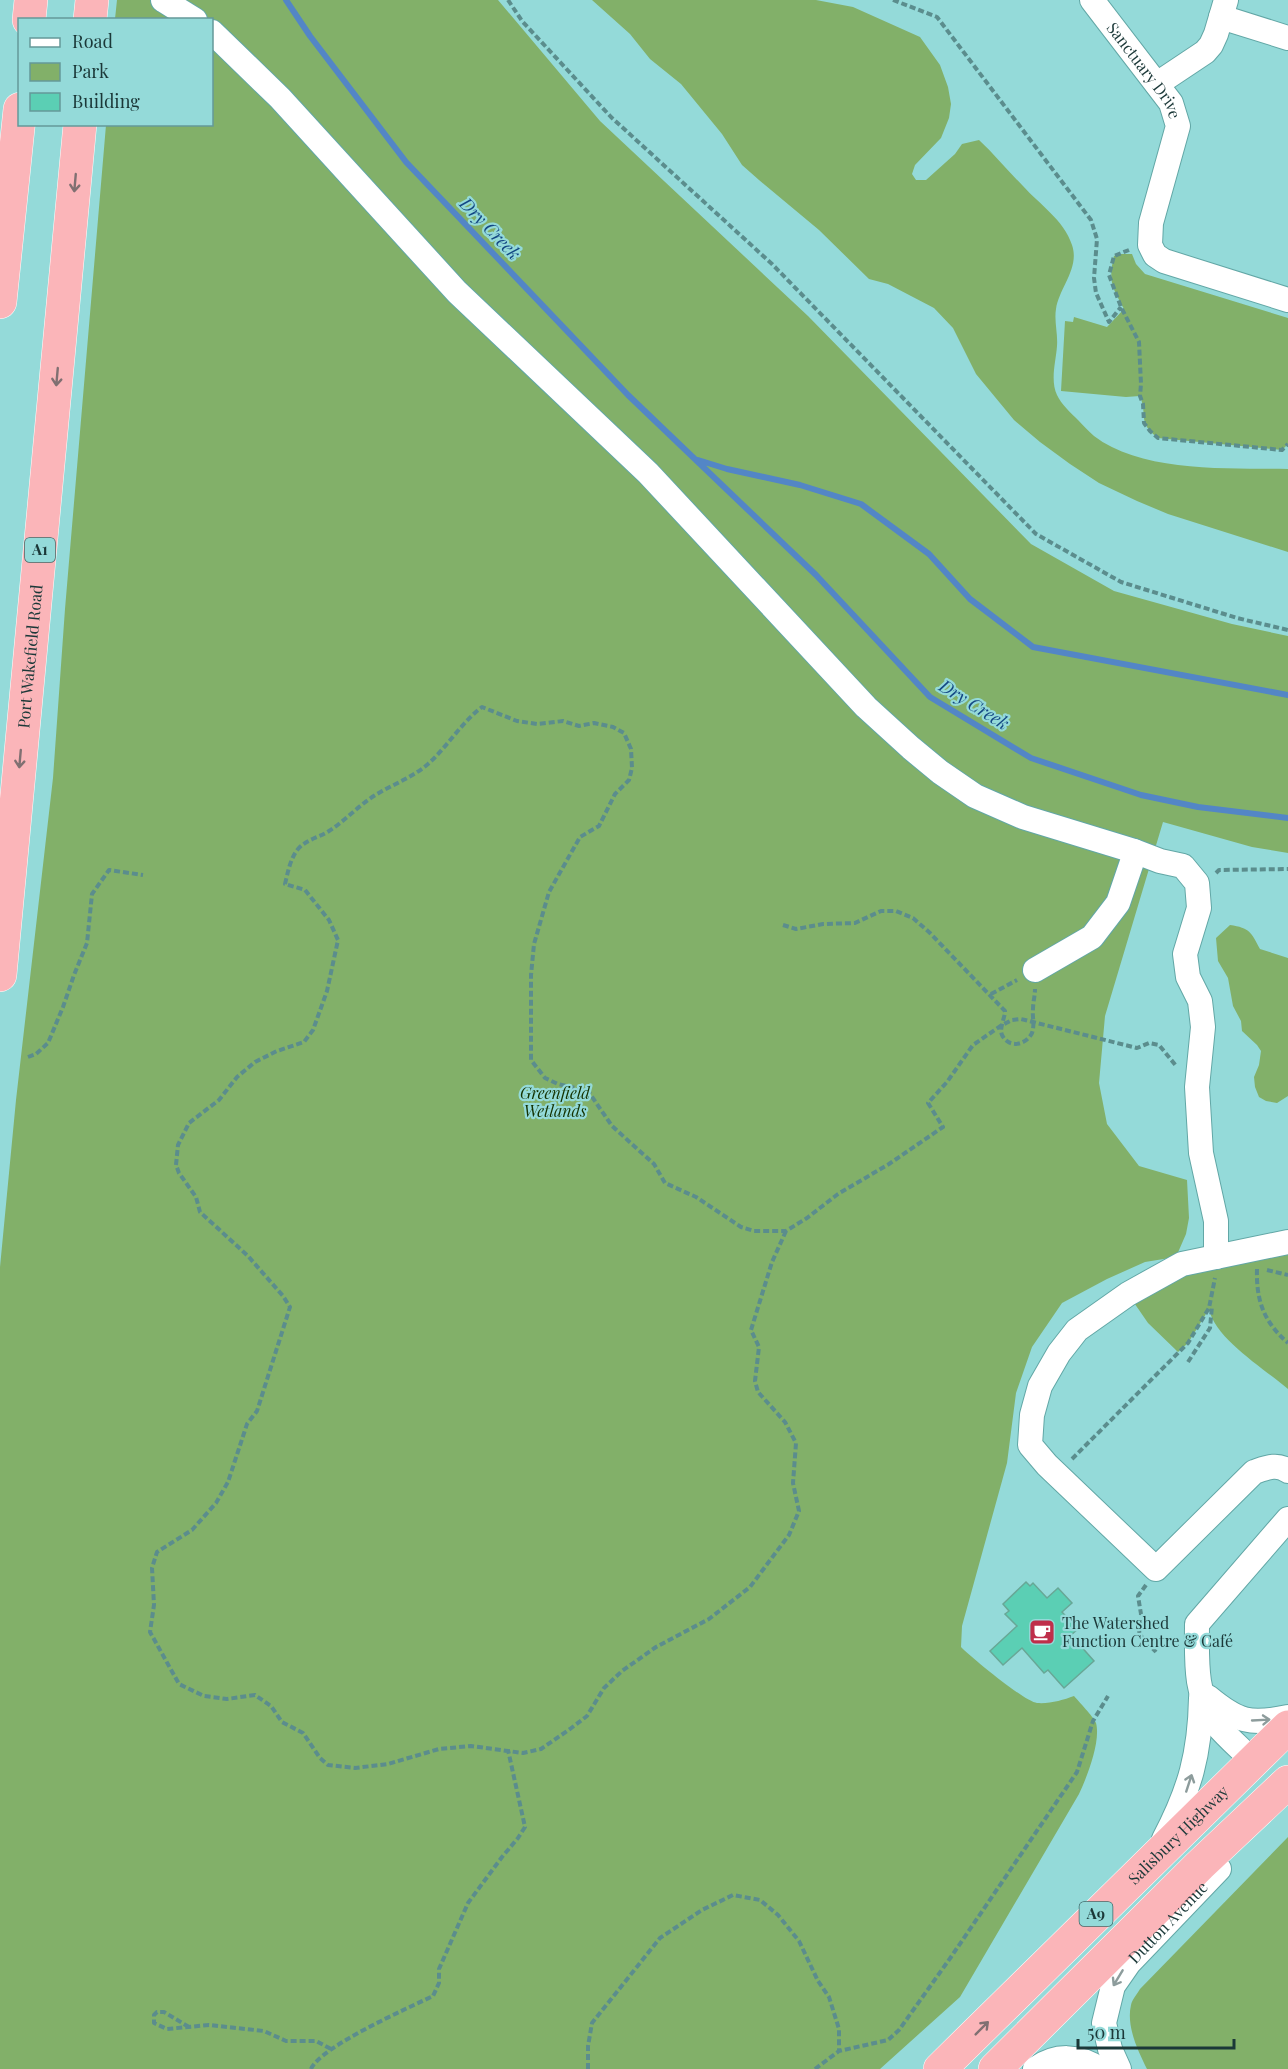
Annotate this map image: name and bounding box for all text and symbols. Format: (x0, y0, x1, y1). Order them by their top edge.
legend (18, 18, 213, 126)
street label: Sanctuary Drive (1103, 18, 1186, 121)
text: Road (72, 29, 113, 53)
text: Park (72, 59, 109, 83)
text: Building (72, 89, 140, 113)
one-way arrow (69, 172, 80, 192)
water label: Dry Creek (454, 191, 526, 265)
one-way arrow (51, 366, 62, 386)
road number: A1 (25, 538, 55, 562)
street label: Port Wakefield Road (12, 584, 47, 729)
water label: Dry Creek (934, 673, 1014, 735)
one-way arrow (14, 749, 25, 769)
park label: Greenfield Wetlands (520, 1082, 591, 1121)
place label: The Watershed Function Centre & Café (1062, 1612, 1233, 1651)
cafe icon: The Watershed Function Centre & Café (1027, 1617, 1057, 1647)
one-way arrow (1251, 1714, 1271, 1725)
one-way arrow (1184, 1773, 1195, 1792)
street label: Salisbury Highway (1123, 1780, 1233, 1889)
street label: Dutton Avenue (1123, 1876, 1212, 1968)
road number: A9 (1080, 1902, 1112, 1926)
one-way arrow (1112, 1969, 1124, 1986)
scale bar (1078, 2012, 1234, 2050)
one-way arrow (974, 2020, 989, 2035)
text: 50 m (1087, 2020, 1126, 2044)

